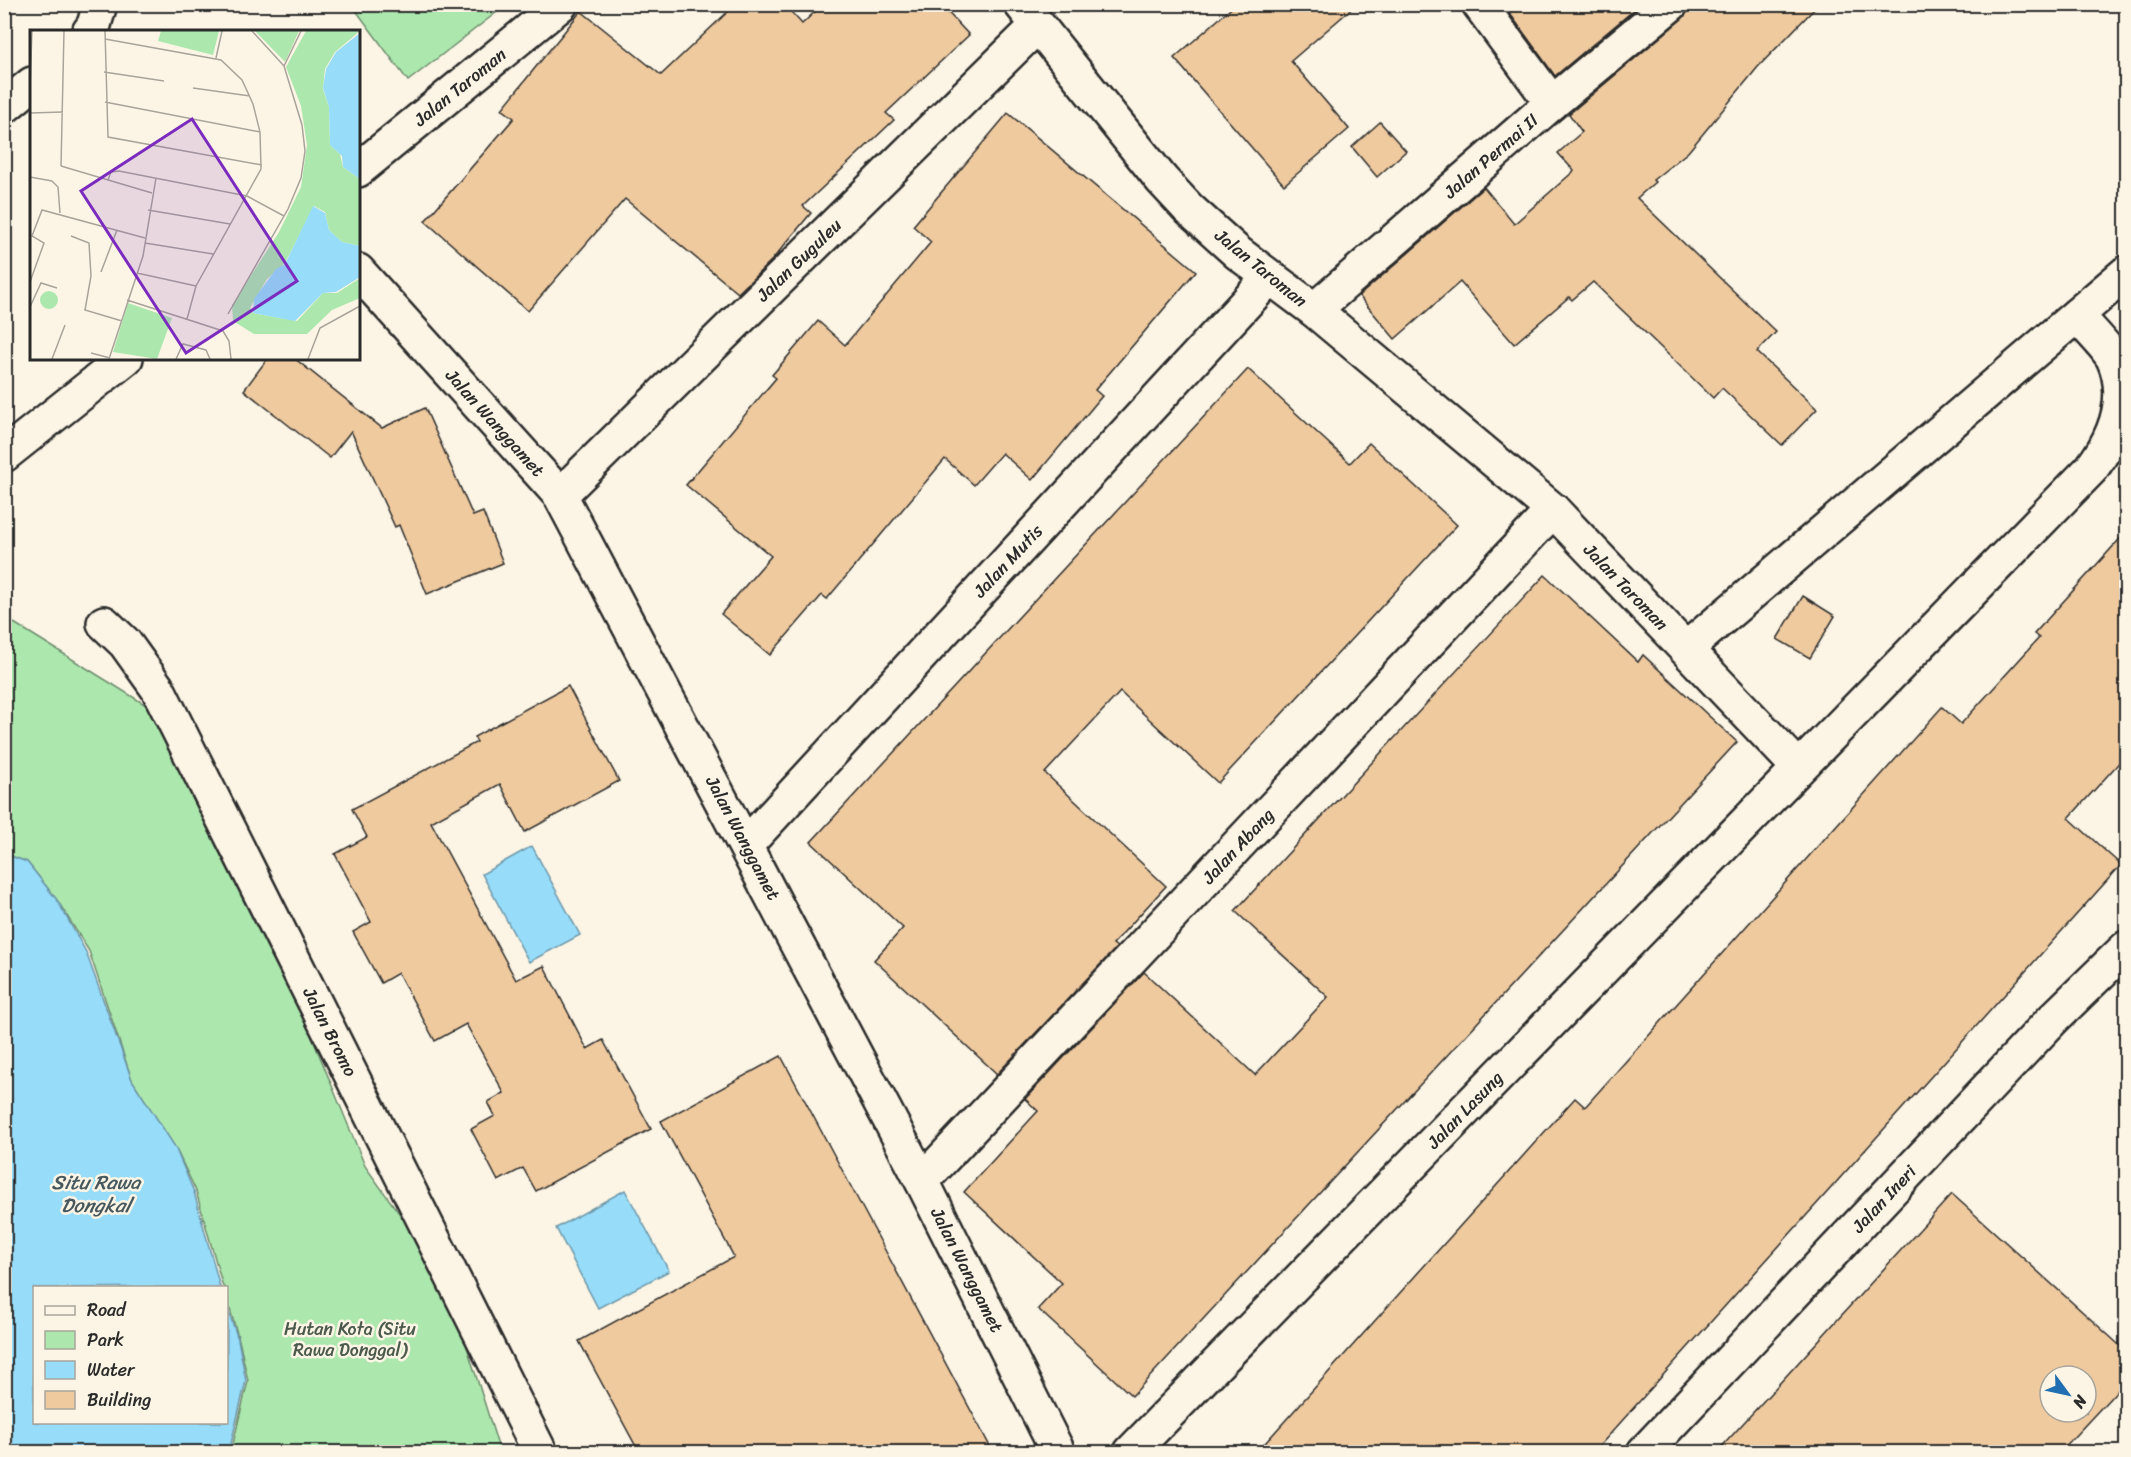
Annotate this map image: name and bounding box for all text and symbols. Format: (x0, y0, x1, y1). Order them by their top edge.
inset map (30, 30, 360, 360)
street label: Jalan Taroman (406, 39, 514, 135)
street label: Jalan Permai II (1435, 105, 1546, 207)
street label: Jalan Guguleu (748, 210, 850, 310)
street label: Jalan Taroman (1207, 220, 1315, 316)
street label: Jalan Wanggamet (437, 361, 553, 485)
street label: Jalan Mutis (964, 516, 1051, 606)
street label: Jalan Taroman (1575, 535, 1677, 639)
street label: Jalan Wanggamet (696, 769, 789, 906)
street label: Jalan Abang (1193, 800, 1282, 892)
street label: Jalan Bromo (293, 981, 366, 1082)
street label: Jalan Lasung (1418, 1063, 1511, 1158)
street label: Jalan Ineri (1843, 1157, 1925, 1241)
water label: Situ Rawa Dongkal (52, 1165, 142, 1223)
street label: Jalan Wanggamet (921, 1201, 1012, 1338)
legend (33, 1286, 228, 1424)
text: Road (87, 1294, 127, 1326)
park label: Hutan Kota (Situ Rawa Donggal) (284, 1313, 416, 1366)
text: Park (87, 1324, 124, 1356)
text: Water (87, 1354, 136, 1386)
north arrow (2038, 1364, 2098, 1424)
text: Building (87, 1384, 151, 1416)
text: N (2064, 1389, 2096, 1415)

